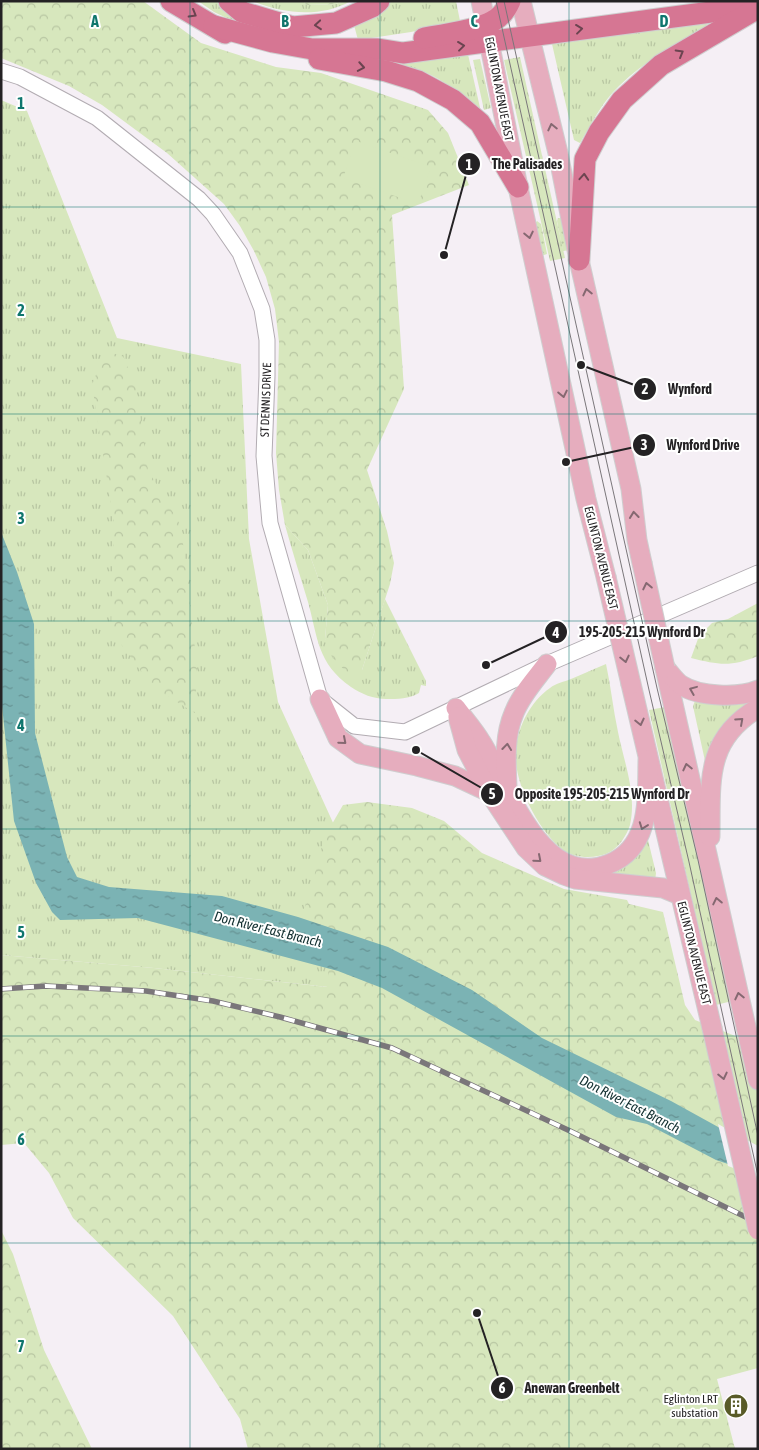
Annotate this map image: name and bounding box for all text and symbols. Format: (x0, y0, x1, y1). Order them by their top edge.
one-way arrow (187, 8, 196, 18)
text: A (90, 12, 99, 30)
text: B (281, 12, 289, 30)
text: C (470, 12, 478, 30)
text: D (660, 12, 669, 30)
one-way arrow (314, 19, 322, 30)
one-way arrow (575, 24, 583, 35)
street label: EGLINTON AVENUE EAST (482, 36, 516, 143)
one-way arrow (457, 41, 465, 52)
one-way arrow (675, 50, 684, 60)
one-way arrow (357, 61, 366, 71)
text: 1 (17, 94, 25, 112)
one-way arrow (547, 122, 558, 131)
callout: The Palisades (456, 150, 572, 179)
text: 1 (465, 156, 473, 173)
text: The Palisades (492, 156, 562, 172)
one-way arrow (578, 172, 589, 180)
one-way arrow (523, 230, 534, 239)
one-way arrow (582, 288, 593, 297)
text: 2 (17, 301, 25, 319)
street label: ST DENNIS DRIVE (258, 363, 274, 437)
callout: Wynford (633, 375, 721, 404)
text: 2 (641, 380, 649, 397)
text: Wynford (667, 381, 712, 397)
one-way arrow (557, 389, 568, 398)
callout: Wynford Drive (632, 430, 750, 459)
text: 3 (640, 436, 648, 453)
text: Wynford Drive (665, 437, 740, 453)
street label: EGLINTON AVENUE EAST (581, 505, 621, 612)
text: 3 (17, 509, 25, 527)
one-way arrow (629, 510, 640, 518)
one-way arrow (642, 582, 653, 591)
callout: 195-205-215 Wynford Dr (544, 618, 715, 647)
text: 4 (551, 624, 560, 641)
text: 195-205-215 Wynford Dr (579, 624, 706, 640)
one-way arrow (619, 654, 630, 663)
one-way arrow (689, 685, 698, 696)
text: 4 (16, 716, 25, 734)
one-way arrow (634, 718, 644, 727)
one-way arrow (735, 718, 744, 727)
one-way arrow (338, 735, 347, 744)
one-way arrow (501, 742, 512, 750)
one-way arrow (682, 762, 693, 771)
callout: Opposite 195-205-215 Wynford Dr (480, 779, 699, 808)
text: 5 (488, 785, 496, 802)
text: Opposite 195-205-215 Wynford Dr (515, 786, 690, 802)
one-way arrow (639, 821, 649, 830)
one-way arrow (532, 853, 541, 862)
one-way arrow (712, 896, 723, 905)
street label: EGLINTON AVENUE EAST (674, 900, 714, 1007)
water label: Don River East Branch (213, 908, 324, 950)
text: 5 (17, 923, 25, 941)
one-way arrow (734, 991, 745, 1000)
one-way arrow (717, 1071, 728, 1080)
water label: Don River East Branch (577, 1072, 683, 1136)
text: 6 (17, 1130, 25, 1148)
text: 7 (17, 1337, 25, 1355)
callout: Anewan Greenbelt (489, 1374, 629, 1403)
text: 6 (498, 1379, 506, 1396)
text: Anewan Greenbelt (523, 1380, 620, 1396)
place label: Eglinton LRT substation (664, 1392, 719, 1420)
building icon: Eglinton LRT substation (723, 1393, 749, 1419)

